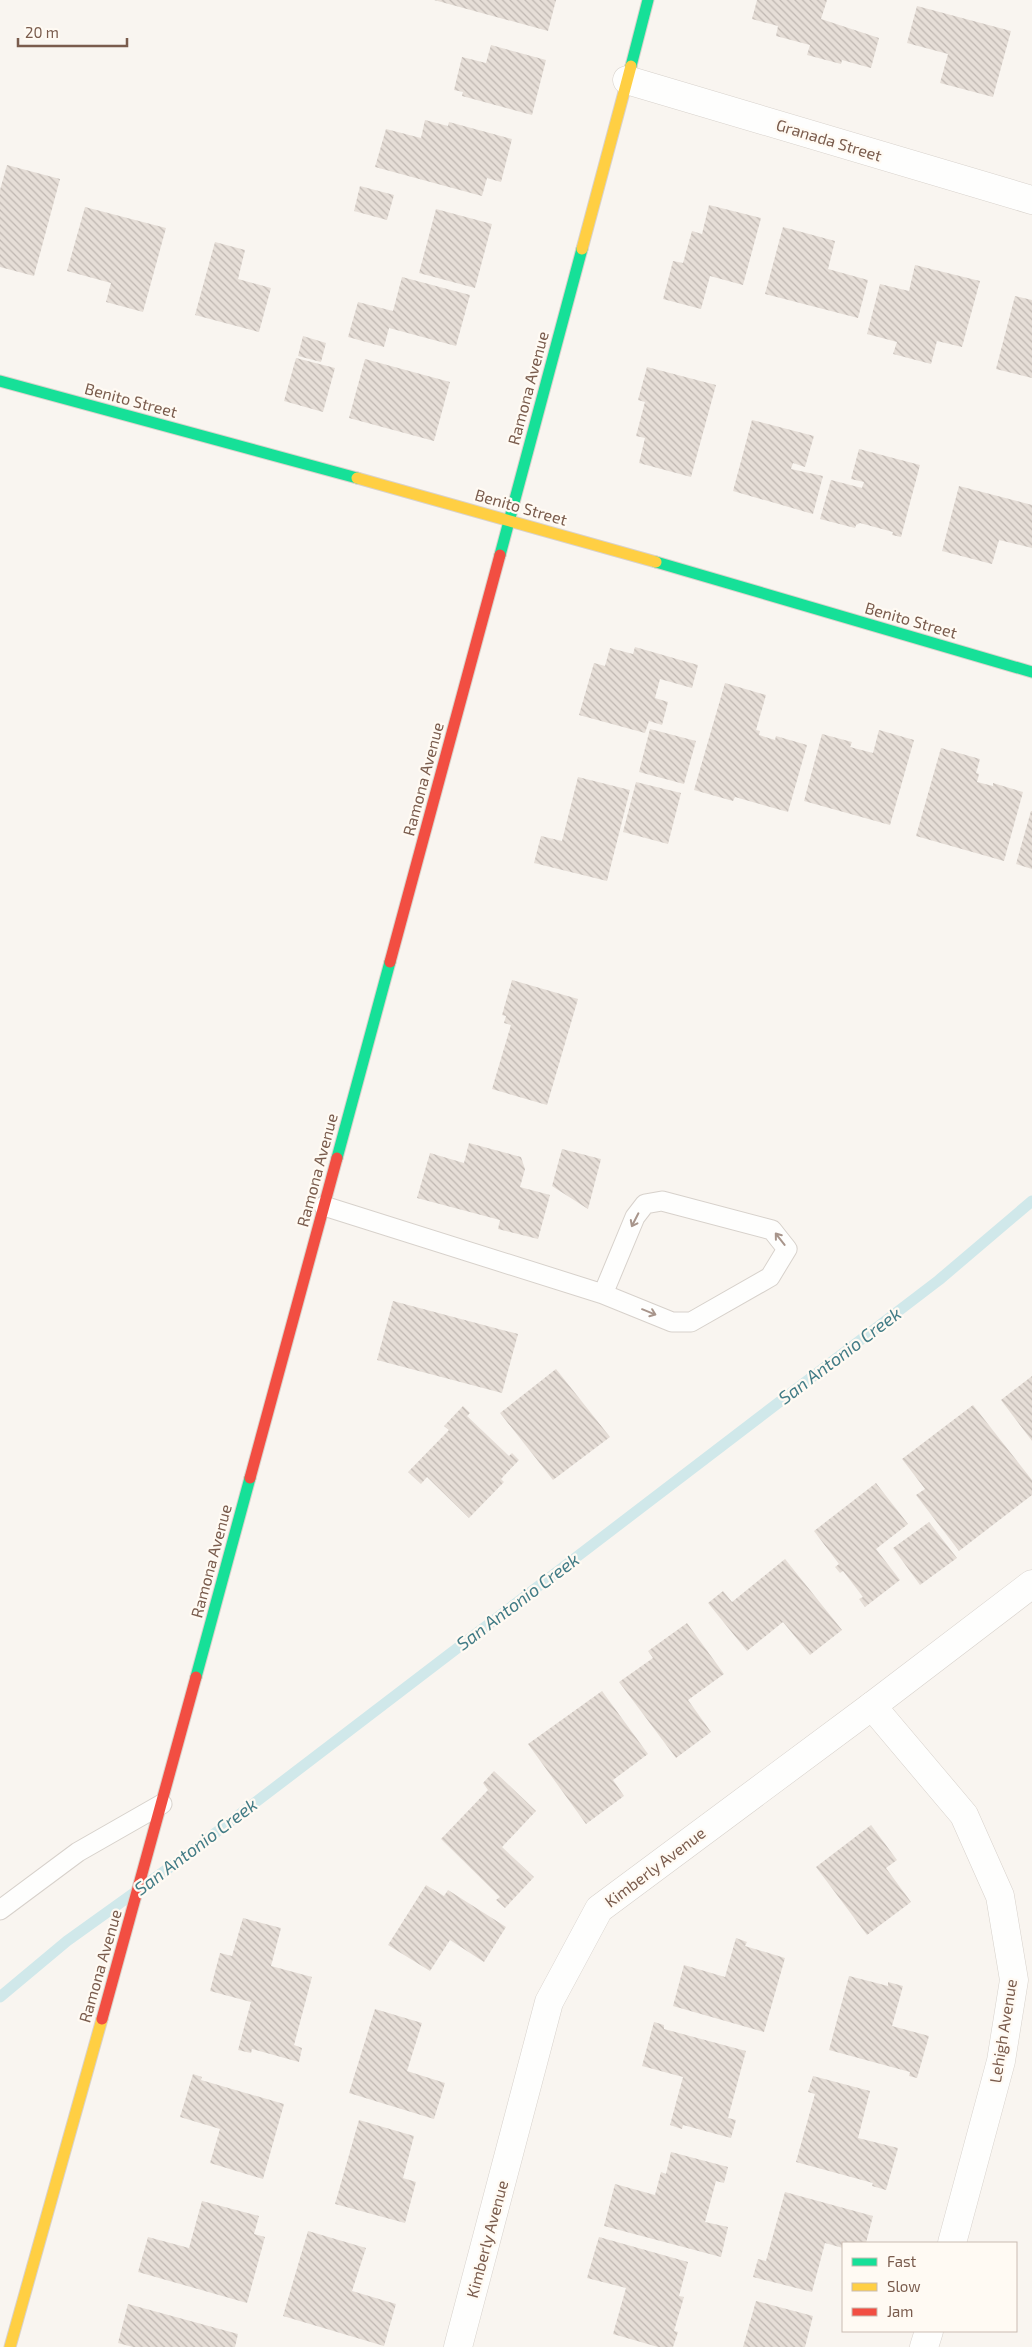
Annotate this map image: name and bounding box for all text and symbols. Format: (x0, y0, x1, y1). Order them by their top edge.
scale bar (18, 15, 126, 47)
text: 20 m (25, 23, 59, 41)
street label: Granada Street (774, 114, 884, 165)
street label: Ramona Avenue (503, 329, 552, 447)
street label: Benito Street (83, 378, 179, 421)
street label: Benito Street (473, 484, 569, 529)
street label: Benito Street (863, 597, 959, 642)
street label: Ramona Avenue (398, 720, 447, 838)
street label: Ramona Avenue (292, 1111, 341, 1229)
one-way arrow (630, 1212, 640, 1227)
one-way arrow (775, 1232, 785, 1246)
water label: San Antonio Creek (774, 1302, 905, 1408)
one-way arrow (641, 1308, 656, 1317)
street label: Ramona Avenue (186, 1502, 235, 1620)
water label: San Antonio Creek (452, 1548, 583, 1654)
water label: San Antonio Creek (130, 1793, 261, 1899)
street label: Kimberly Avenue (601, 1823, 709, 1911)
street label: Ramona Avenue (74, 1907, 125, 2025)
street label: Lehigh Avenue (985, 1978, 1020, 2084)
street label: Kimberly Avenue (462, 2178, 511, 2300)
legend (842, 2242, 1017, 2332)
text: Fast (887, 2252, 917, 2270)
text: Slow (887, 2277, 921, 2295)
text: Jam (887, 2302, 913, 2320)

